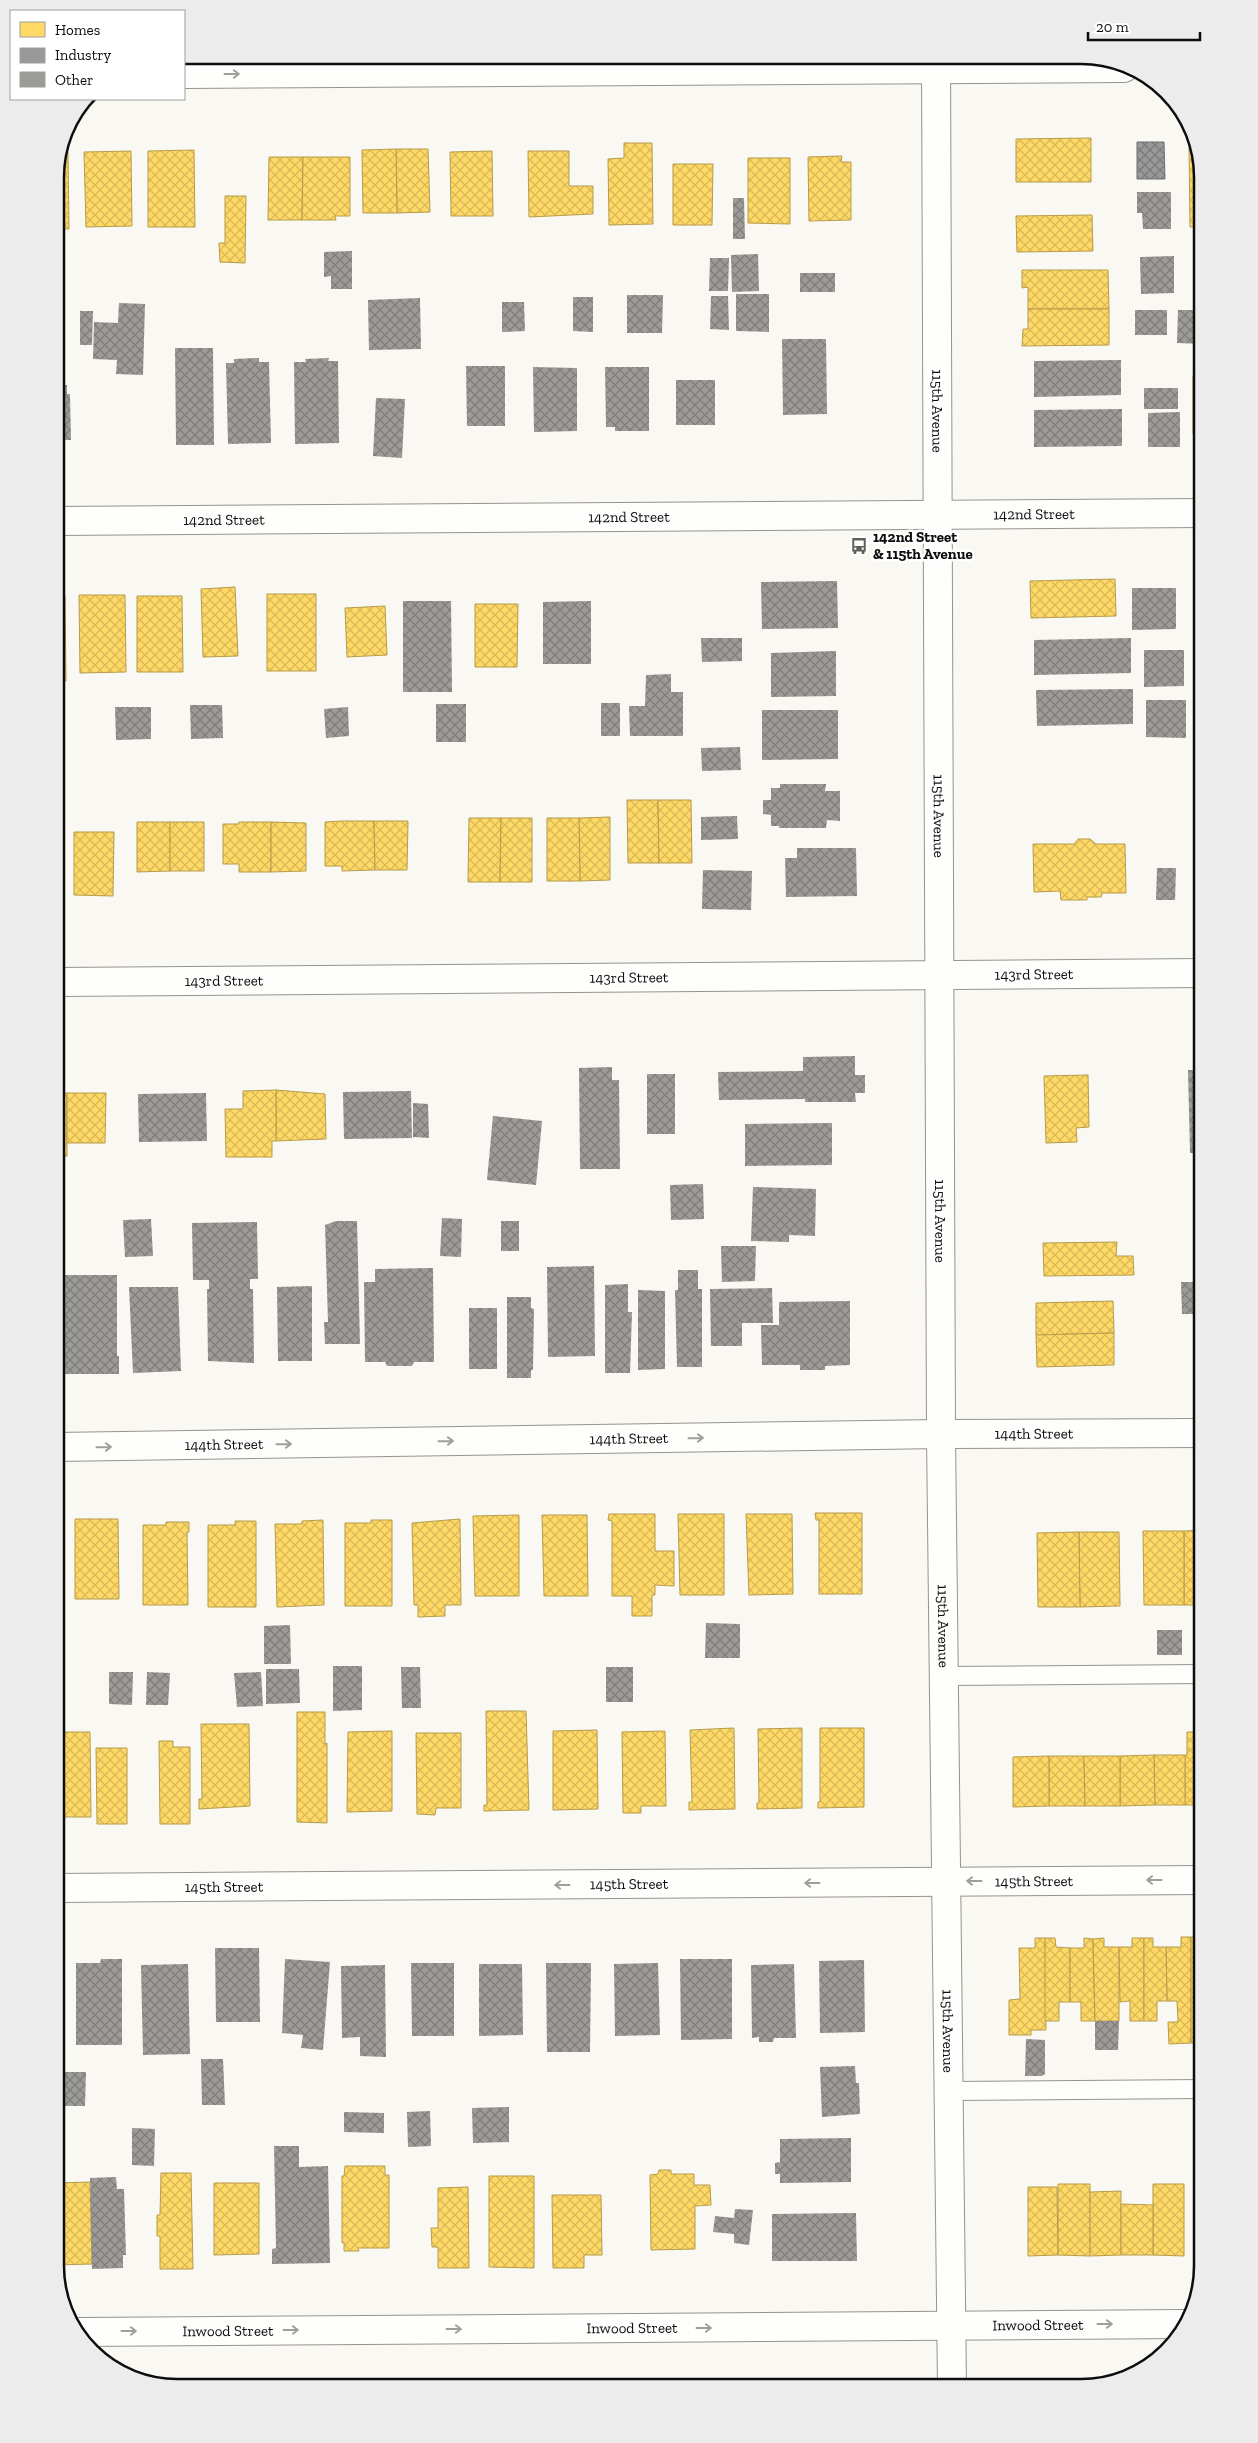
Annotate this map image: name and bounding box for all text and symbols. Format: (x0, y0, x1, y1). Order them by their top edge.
legend (10, 10, 185, 100)
scale bar (1088, 10, 1200, 42)
text: 20 m (1096, 18, 1129, 36)
text: Homes (55, 21, 100, 39)
text: Industry (55, 46, 112, 64)
one-way arrow (224, 69, 240, 79)
text: Other (55, 71, 93, 89)
street label: 115th Avenue (928, 369, 946, 453)
street label: 142nd Street (993, 505, 1075, 523)
street label: 142nd Street (588, 508, 670, 526)
street label: 142nd Street (183, 511, 265, 529)
place label: 142nd Street & 115th Avenue (873, 528, 973, 563)
bus stop icon: 142nd Street & 115th Avenue (849, 536, 869, 556)
street label: 115th Avenue (930, 774, 948, 858)
street label: 143rd Street (995, 965, 1074, 984)
street label: 143rd Street (590, 968, 669, 987)
street label: 143rd Street (185, 971, 264, 990)
street label: 115th Avenue (931, 1179, 949, 1263)
street label: 144th Street (994, 1424, 1074, 1443)
street label: 144th Street (589, 1429, 669, 1448)
one-way arrow (688, 1433, 704, 1442)
street label: 144th Street (184, 1435, 264, 1454)
one-way arrow (438, 1437, 454, 1446)
one-way arrow (276, 1439, 292, 1449)
one-way arrow (96, 1442, 112, 1452)
street label: 115th Avenue (934, 1584, 953, 1668)
street label: 145th Street (995, 1872, 1074, 1890)
street label: 145th Street (590, 1875, 669, 1893)
one-way arrow (1146, 1875, 1162, 1885)
one-way arrow (967, 1876, 983, 1886)
street label: 145th Street (185, 1878, 264, 1896)
one-way arrow (804, 1878, 820, 1888)
one-way arrow (554, 1880, 570, 1890)
street label: 115th Avenue (938, 1989, 957, 2073)
street label: Inwood Street (992, 2316, 1084, 2334)
street label: Inwood Street (586, 2319, 678, 2337)
one-way arrow (1096, 2319, 1113, 2329)
street label: Inwood Street (182, 2322, 274, 2340)
one-way arrow (695, 2323, 711, 2332)
one-way arrow (445, 2324, 461, 2334)
one-way arrow (282, 2325, 299, 2335)
one-way arrow (120, 2327, 136, 2336)

